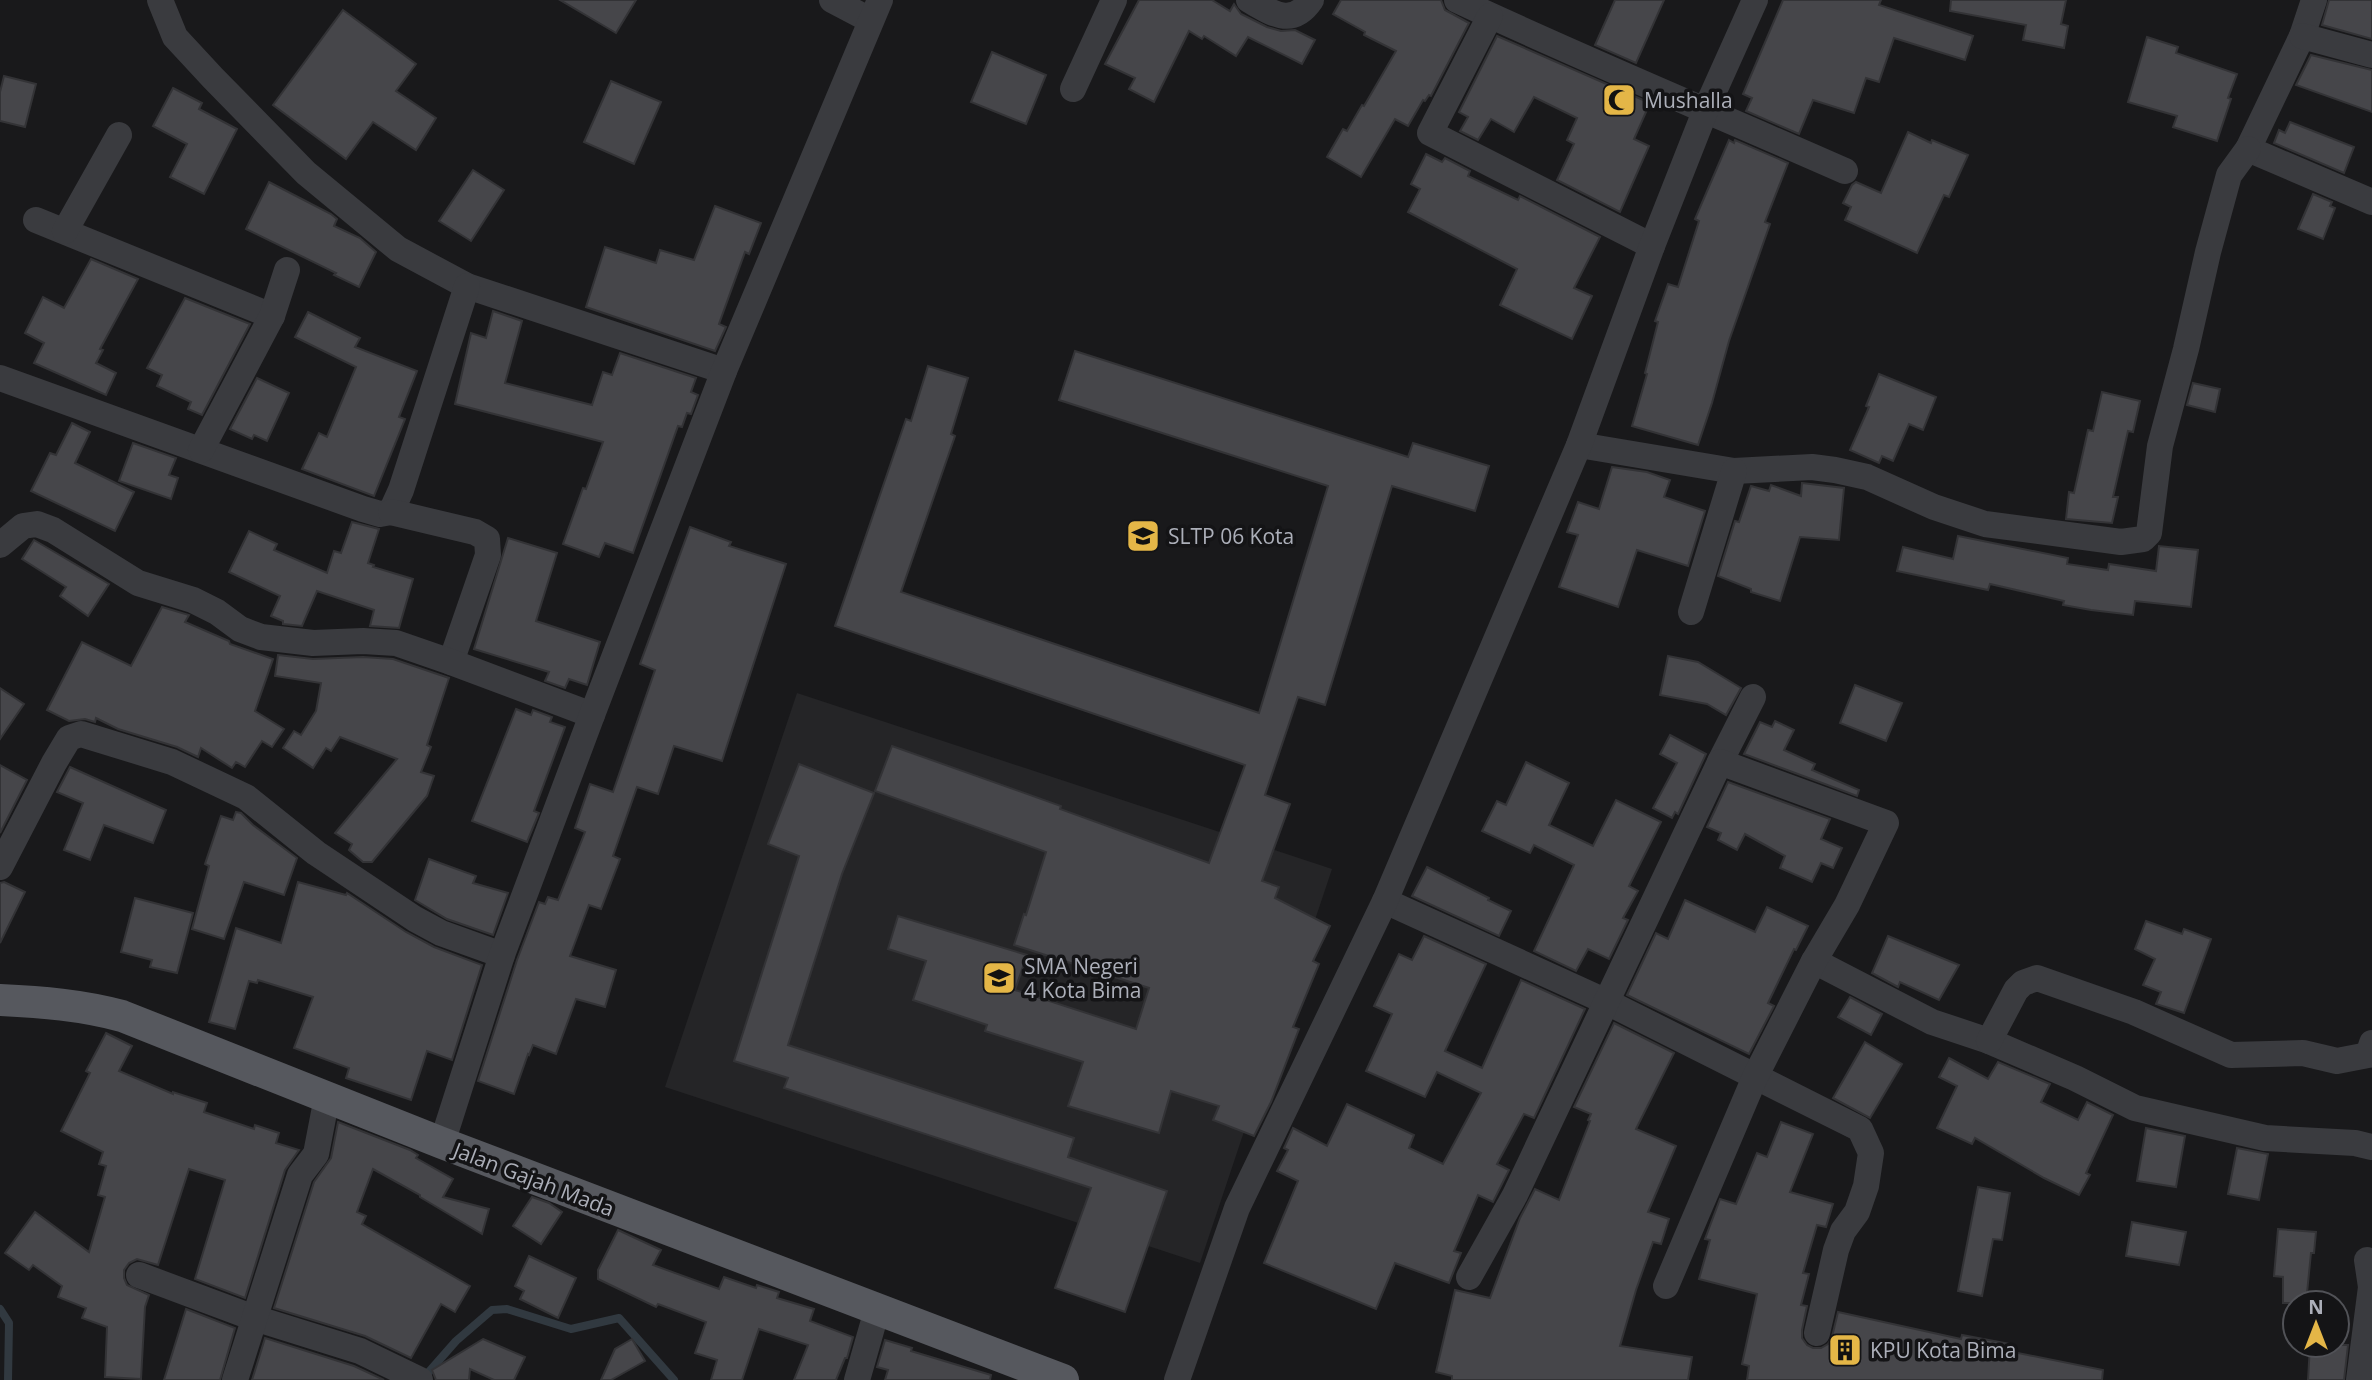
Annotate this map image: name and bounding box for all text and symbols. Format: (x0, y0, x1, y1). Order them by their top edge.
mosque icon: Mushalla (1600, 81, 1638, 119)
place label: Mushalla (1644, 86, 1733, 114)
school or university icon: SLTP 06 Kota (1124, 517, 1162, 555)
place label: SLTP 06 Kota (1168, 522, 1294, 550)
place label: SMA Negeri 4 Kota Bima (1024, 952, 1142, 1004)
school or university icon: SMA Negeri 4 Kota Bima (980, 959, 1018, 997)
street label: Jalan Gajah Mada (448, 1135, 618, 1223)
north arrow (2281, 1289, 2351, 1359)
text: N (2308, 1294, 2324, 1320)
building icon: KPU Kota Bima (1826, 1331, 1864, 1369)
place label: KPU Kota Bima (1870, 1336, 2016, 1364)

